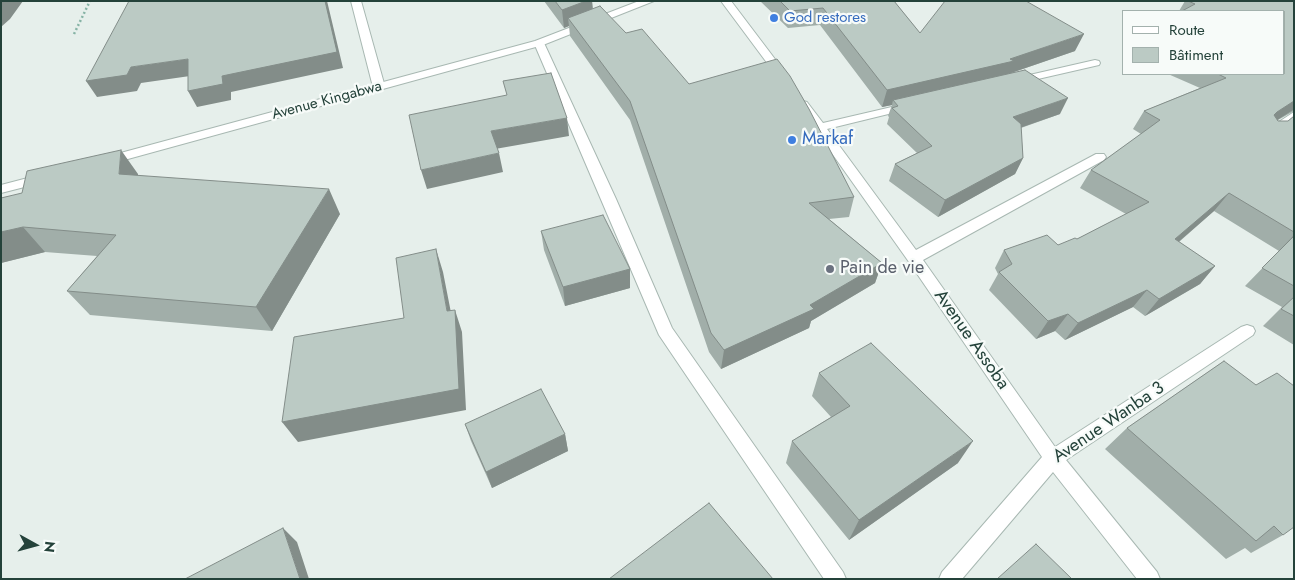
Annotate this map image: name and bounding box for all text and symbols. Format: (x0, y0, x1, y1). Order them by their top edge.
place label: God restores (784, 9, 866, 27)
legend (1122, 10, 1285, 75)
marker: God restores (768, 12, 780, 24)
text: Route (1169, 19, 1205, 41)
text: Bâtiment (1169, 44, 1223, 66)
street label: Avenue Kingabwa (270, 78, 384, 124)
place label: Markaf (802, 129, 853, 151)
marker: Markaf (786, 134, 798, 146)
place label: Pain de vie (840, 258, 924, 280)
marker: Pain de vie (824, 263, 836, 275)
street label: Avenue Assoba (929, 286, 1013, 394)
street label: Avenue Wanba 3 (1049, 378, 1169, 468)
north arrow (10, 520, 60, 570)
text: N (39, 540, 60, 554)

